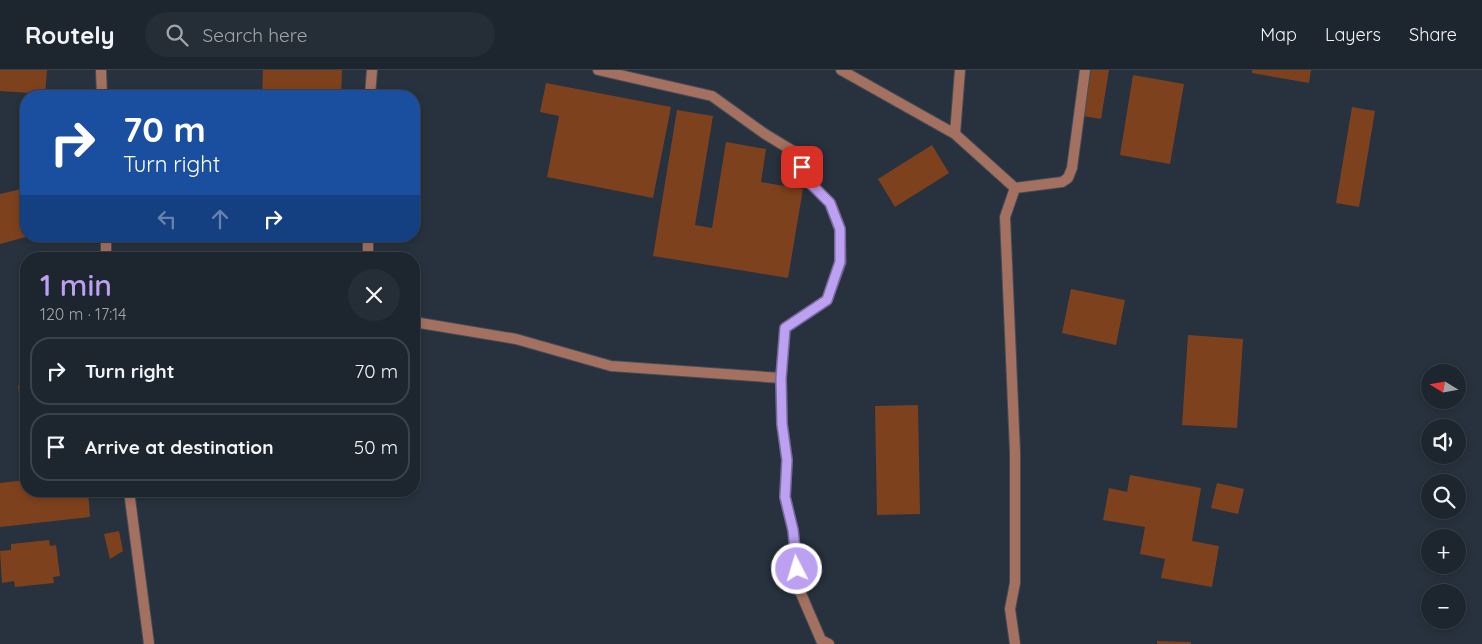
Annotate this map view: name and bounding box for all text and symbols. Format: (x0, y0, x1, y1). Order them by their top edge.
search box (145, 12, 495, 57)
text: Routely (25, 20, 115, 50)
icon: search (163, 21, 191, 49)
text: Search here (203, 23, 307, 47)
text: Map (1260, 23, 1297, 46)
text: Layers (1325, 23, 1381, 46)
text: Share (1409, 23, 1457, 46)
text: 70 m (123, 107, 206, 151)
icon: right (40, 110, 105, 175)
pin (781, 146, 823, 188)
text: Turn right (123, 150, 220, 178)
icon: arrive (788, 153, 816, 181)
icon: left (153, 205, 181, 233)
icon: ahead (206, 205, 234, 233)
icon: right (259, 205, 287, 233)
text: 1 min (40, 266, 112, 304)
button: close (348, 269, 400, 321)
text: 120 m · 17:14 (40, 304, 126, 324)
icon: right (42, 357, 70, 385)
text: Turn right (85, 359, 174, 383)
text: 70 m (354, 359, 398, 383)
north arrow (1421, 364, 1466, 409)
map controls (1421, 364, 1466, 629)
button: sound (1421, 419, 1466, 464)
icon: arrive (42, 433, 70, 461)
text: Arrive at destination (85, 435, 274, 459)
text: 50 m (354, 435, 398, 459)
button: search (1421, 474, 1466, 519)
button: + (1421, 529, 1466, 574)
position arrow (770, 542, 822, 594)
button: − (1421, 584, 1466, 629)

